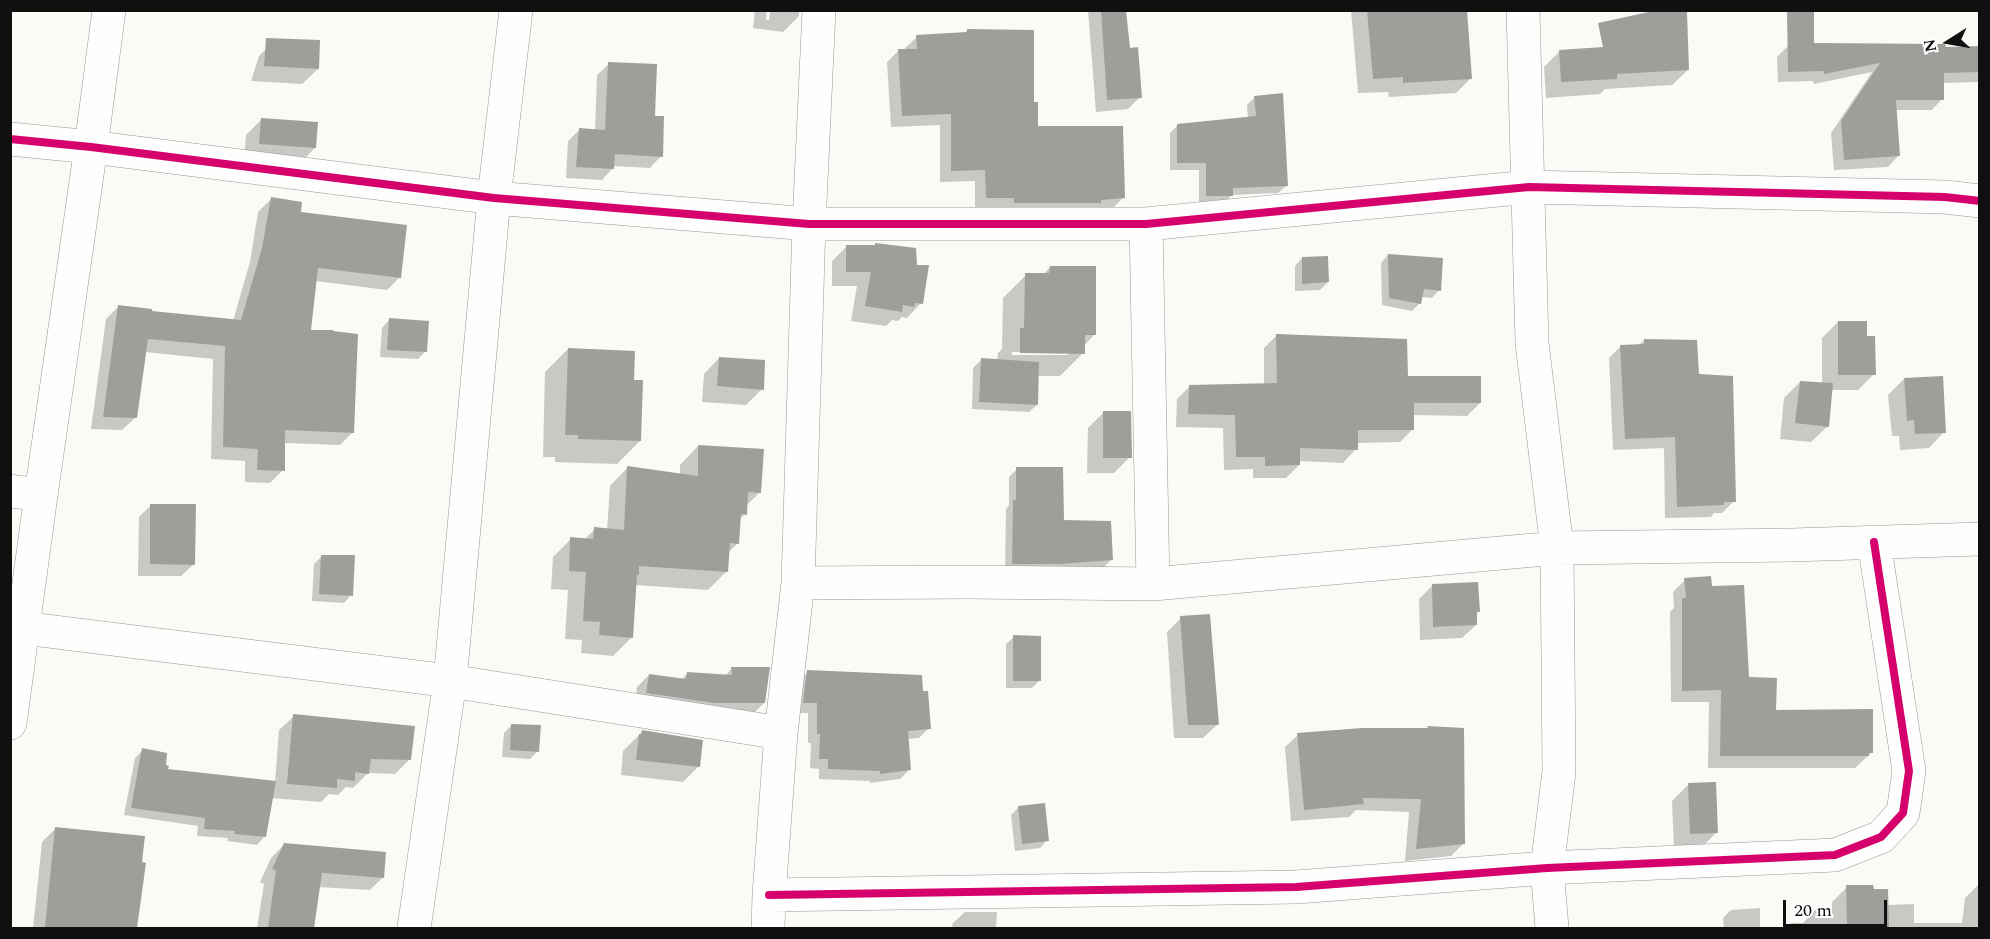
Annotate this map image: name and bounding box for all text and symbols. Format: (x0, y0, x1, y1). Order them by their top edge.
north arrow (1918, 12, 1978, 72)
text: N (1917, 37, 1943, 54)
scale bar (1786, 888, 1890, 926)
text: 20 m (1794, 897, 1832, 924)

